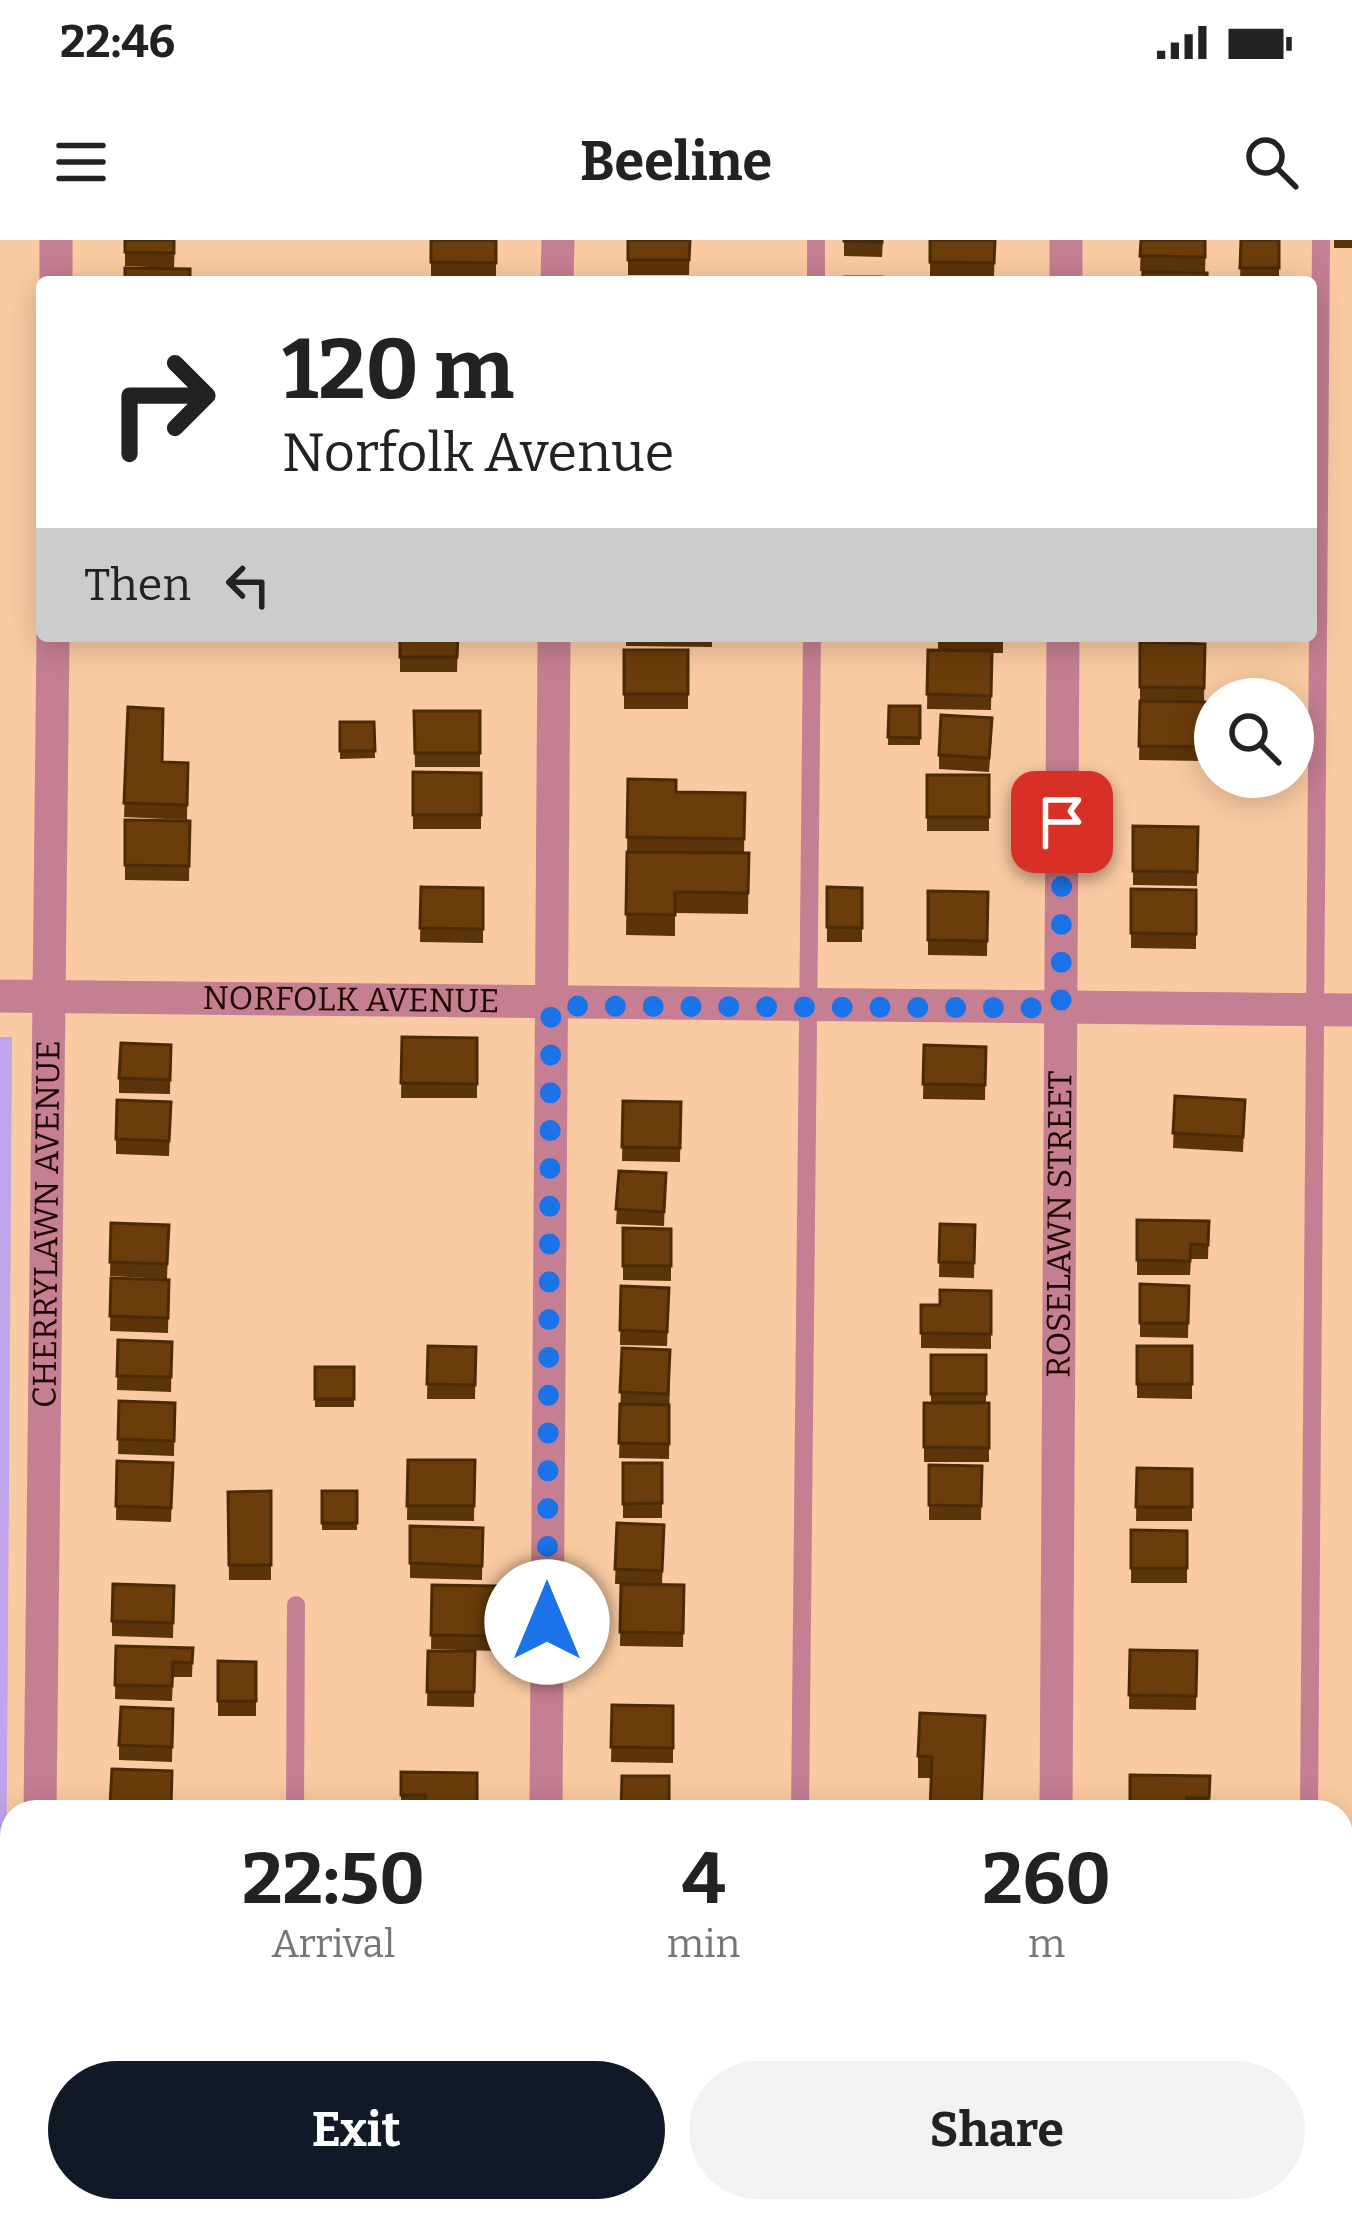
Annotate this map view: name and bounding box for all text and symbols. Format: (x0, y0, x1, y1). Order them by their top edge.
text: 22:46 (60, 15, 175, 69)
icon: menu (48, 129, 114, 195)
icon: search (1238, 129, 1304, 195)
text: Beeline (580, 130, 772, 194)
text: 120 m (282, 319, 514, 420)
icon: right (84, 324, 240, 480)
text: Norfolk Avenue (282, 421, 674, 485)
icon: left (215, 552, 281, 618)
text: Then (84, 558, 191, 612)
map controls (1194, 678, 1314, 798)
button: search (1194, 678, 1314, 798)
pin (1011, 771, 1113, 873)
icon: arrive (1029, 789, 1095, 855)
street label: NORFOLK AVENUE (202, 978, 500, 1021)
street label: CHERRYLAWN AVENUE (24, 1040, 69, 1408)
street label: ROSELAWN STREET (1039, 1070, 1080, 1378)
position arrow (484, 1559, 610, 1685)
text: 22:50 (242, 1836, 425, 1922)
text: 4 (682, 1836, 725, 1922)
text: 260 (982, 1836, 1111, 1922)
text: Arrival (272, 1921, 395, 1967)
text: min (667, 1921, 740, 1967)
text: m (1028, 1921, 1065, 1967)
button: Exit (48, 2061, 665, 2199)
button: Share (689, 2061, 1305, 2199)

